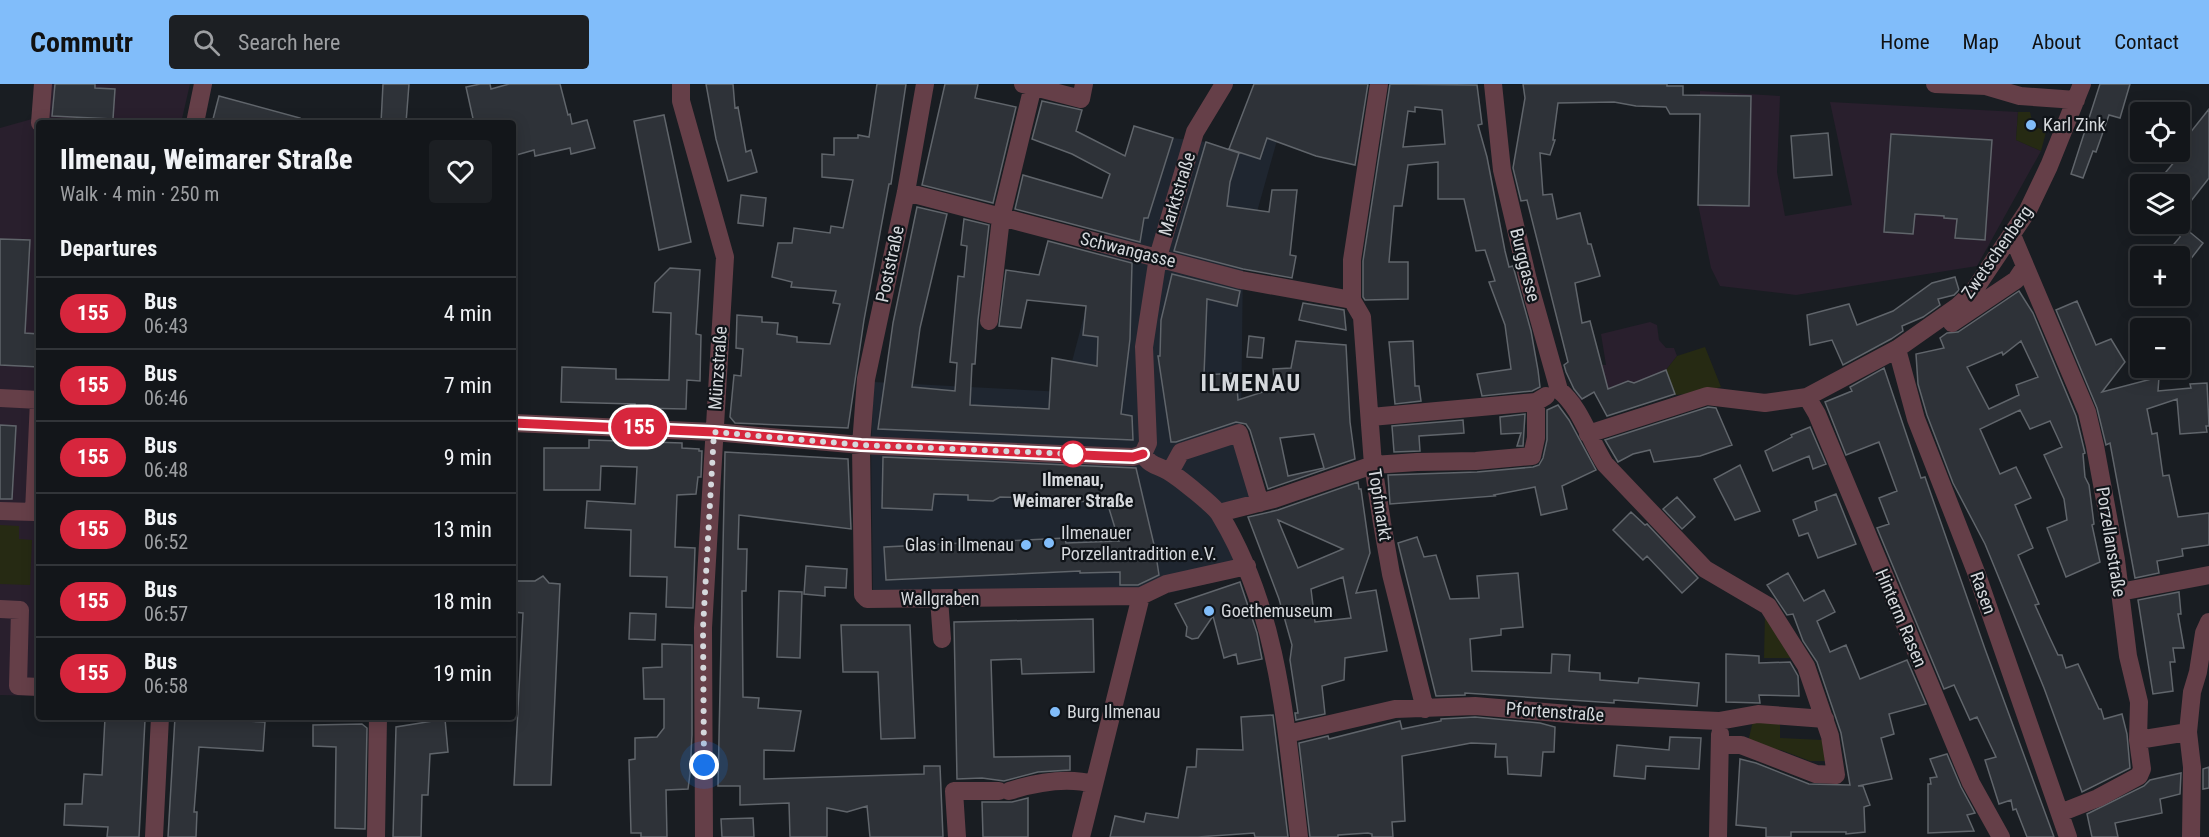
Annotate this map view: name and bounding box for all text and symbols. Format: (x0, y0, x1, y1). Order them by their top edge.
search box (169, 15, 589, 69)
text: Commutr (30, 26, 133, 59)
icon: search (190, 26, 223, 59)
text: Search here (238, 30, 340, 55)
text: Home (1880, 30, 1930, 54)
text: Map (1963, 30, 1999, 54)
text: About (2032, 30, 2081, 54)
text: Contact (2114, 30, 2179, 54)
map controls (2130, 102, 2190, 378)
button: locate (2130, 102, 2190, 162)
place label: Karl Zink (2043, 114, 2106, 135)
marker: Karl Zink (2024, 118, 2038, 132)
button: heart (429, 140, 492, 203)
text: Ilmenau, Weimarer Straße (60, 143, 353, 176)
street label: Marktstraße (1154, 150, 1199, 238)
button: layers (2130, 174, 2190, 234)
text: Walk · 4 min · 250 m (60, 182, 219, 206)
street label: Zwetschenberg (1957, 201, 2036, 302)
street label: Poststraße (871, 224, 908, 304)
street label: Burggasse (1506, 226, 1545, 304)
street label: Schwangasse (1078, 228, 1178, 272)
text: Departures (60, 236, 157, 261)
button: + (2130, 246, 2190, 306)
text: Bus (144, 289, 177, 314)
text: 155 (77, 301, 109, 325)
text: 4 min (444, 301, 492, 326)
text: 06:43 (144, 314, 188, 338)
button: − (2130, 318, 2190, 378)
street label: Münzstraße (704, 325, 731, 411)
text: Bus (144, 361, 177, 386)
district label: ILMENAU (1200, 369, 1302, 397)
text: 155 (77, 373, 109, 397)
text: 7 min (444, 373, 492, 398)
text: 06:46 (144, 386, 188, 410)
line badge: 155 (604, 408, 674, 446)
text: 155 (623, 415, 655, 439)
text: Bus (144, 433, 177, 458)
marker: Ilmenau, Weimarer Straße (1060, 441, 1086, 467)
text: 155 (77, 445, 109, 469)
text: 9 min (444, 445, 492, 470)
text: 06:48 (144, 458, 188, 482)
street label: Topfmarkt (1364, 467, 1397, 543)
place label: Ilmenau, Weimarer Straße (1013, 469, 1134, 511)
street label: Porzellanstraße (2092, 485, 2131, 599)
text: Bus (144, 505, 177, 530)
text: 155 (77, 517, 109, 541)
text: 13 min (433, 517, 492, 542)
place label: Ilmenauer Porzellantradition e.V. (1061, 522, 1217, 564)
text: 06:52 (144, 530, 188, 554)
place label: Glas in Ilmenau (905, 534, 1014, 555)
marker: Ilmenauer Porzellantradition e.V. (1042, 536, 1056, 550)
marker: Glas in Ilmenau (1019, 538, 1033, 552)
street label: Hinterm Rasen (1871, 566, 1932, 670)
street label: Rasen (1966, 569, 2001, 617)
text: Bus (144, 577, 177, 602)
street label: Wallgraben (901, 588, 979, 609)
text: 155 (77, 589, 109, 613)
text: 18 min (433, 589, 492, 614)
place label: Goethemuseum (1221, 600, 1333, 621)
text: 06:57 (144, 602, 188, 626)
marker: Goethemuseum (1202, 604, 1216, 618)
text: Bus (144, 649, 177, 674)
text: 155 (77, 661, 109, 685)
text: 19 min (433, 661, 492, 686)
text: 06:58 (144, 674, 188, 698)
street label: Pfortenstraße (1505, 698, 1605, 725)
place label: Burg Ilmenau (1067, 701, 1161, 722)
marker: Burg Ilmenau (1048, 705, 1062, 719)
your location (689, 750, 719, 780)

